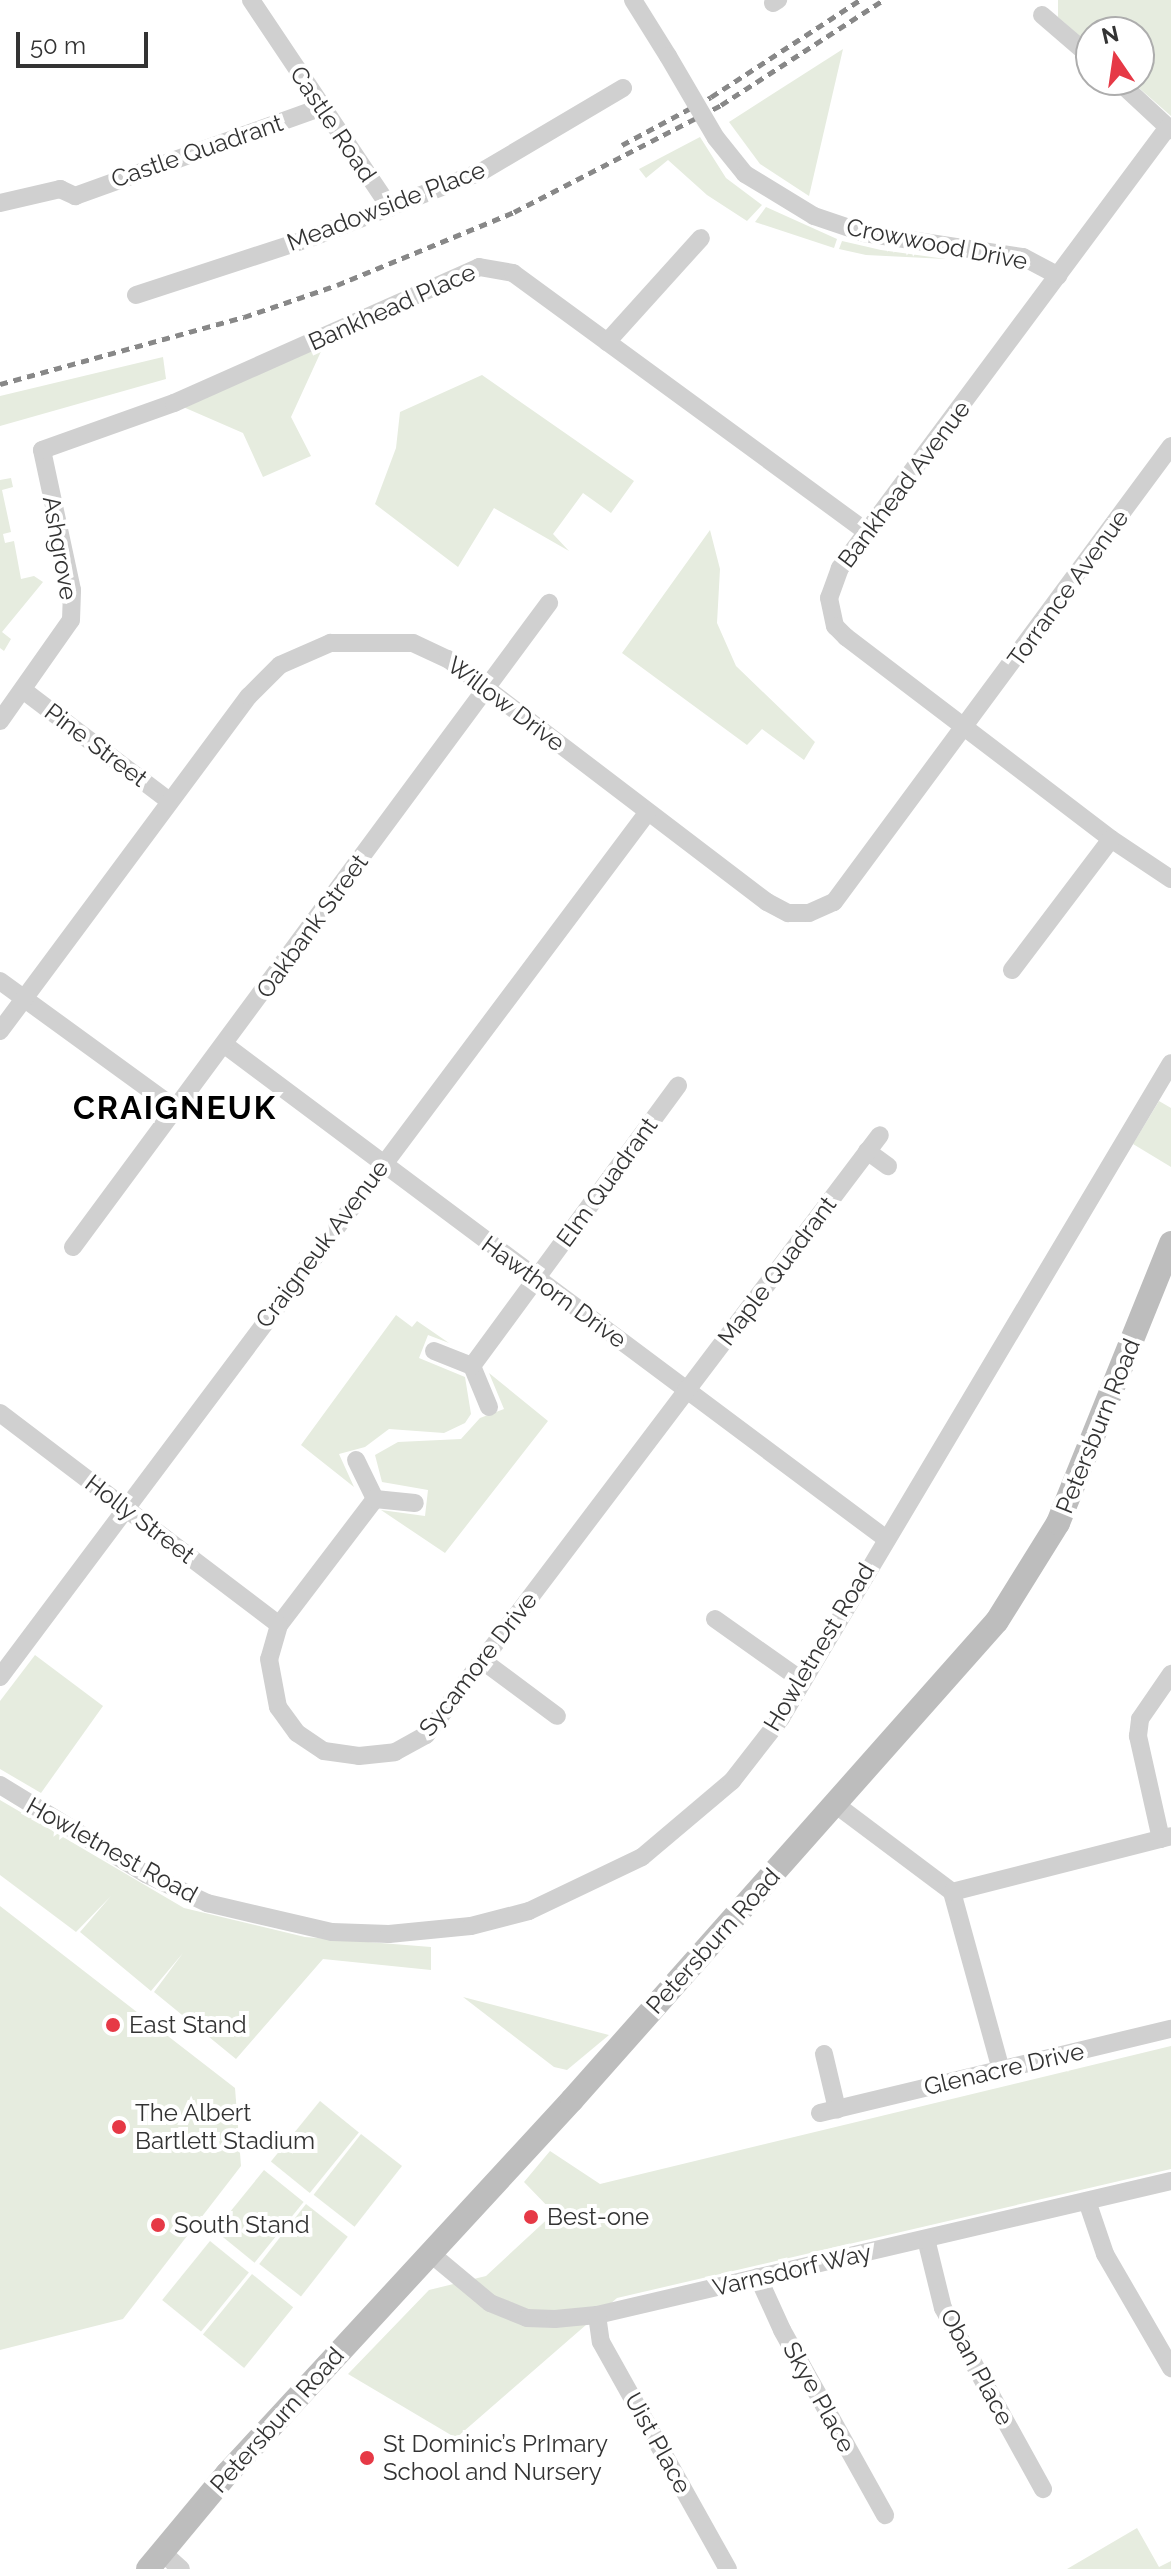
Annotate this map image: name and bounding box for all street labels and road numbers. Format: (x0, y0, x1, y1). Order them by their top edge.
street label: Castle Road (284, 61, 382, 187)
street label: Castle Quadrant (107, 108, 287, 194)
street label: Meadowside Place (283, 155, 489, 257)
street label: Crowwood Drive (844, 212, 1030, 276)
street label: Bankhead Place (304, 257, 480, 357)
street label: Bankhead Avenue (832, 395, 976, 573)
street label: Ashgrove (37, 494, 83, 602)
street label: Torrance Avenue (1001, 504, 1135, 672)
street label: Willow Drive (441, 650, 571, 758)
street label: Pine Street (39, 697, 153, 793)
street label: Oakbank Street (250, 848, 374, 1004)
street label: Elm Quadrant (550, 1112, 664, 1252)
street label: Craigneuk Avenue (249, 1154, 395, 1334)
street label: Maple Quadrant (712, 1191, 842, 1351)
street label: Hawthorn Drive (476, 1230, 632, 1354)
street label: Petersburn Road (1050, 1334, 1146, 1518)
street label: Holly Street (79, 1468, 201, 1570)
street label: Howletnest Road (758, 1558, 880, 1736)
street label: Sycamore Drive (413, 1586, 543, 1742)
street label: Howletnest Road (22, 1791, 202, 1909)
street label: Petersburn Road (640, 1862, 786, 2020)
street label: Glenacre Drive (921, 2037, 1087, 2101)
street label: Varnsdorf Way (709, 2238, 875, 2302)
street label: Oban Place (934, 2304, 1020, 2430)
street label: Skye Place (777, 2337, 861, 2457)
street label: Petersburn Road (204, 2341, 350, 2499)
street label: Uist Place (619, 2388, 697, 2498)

